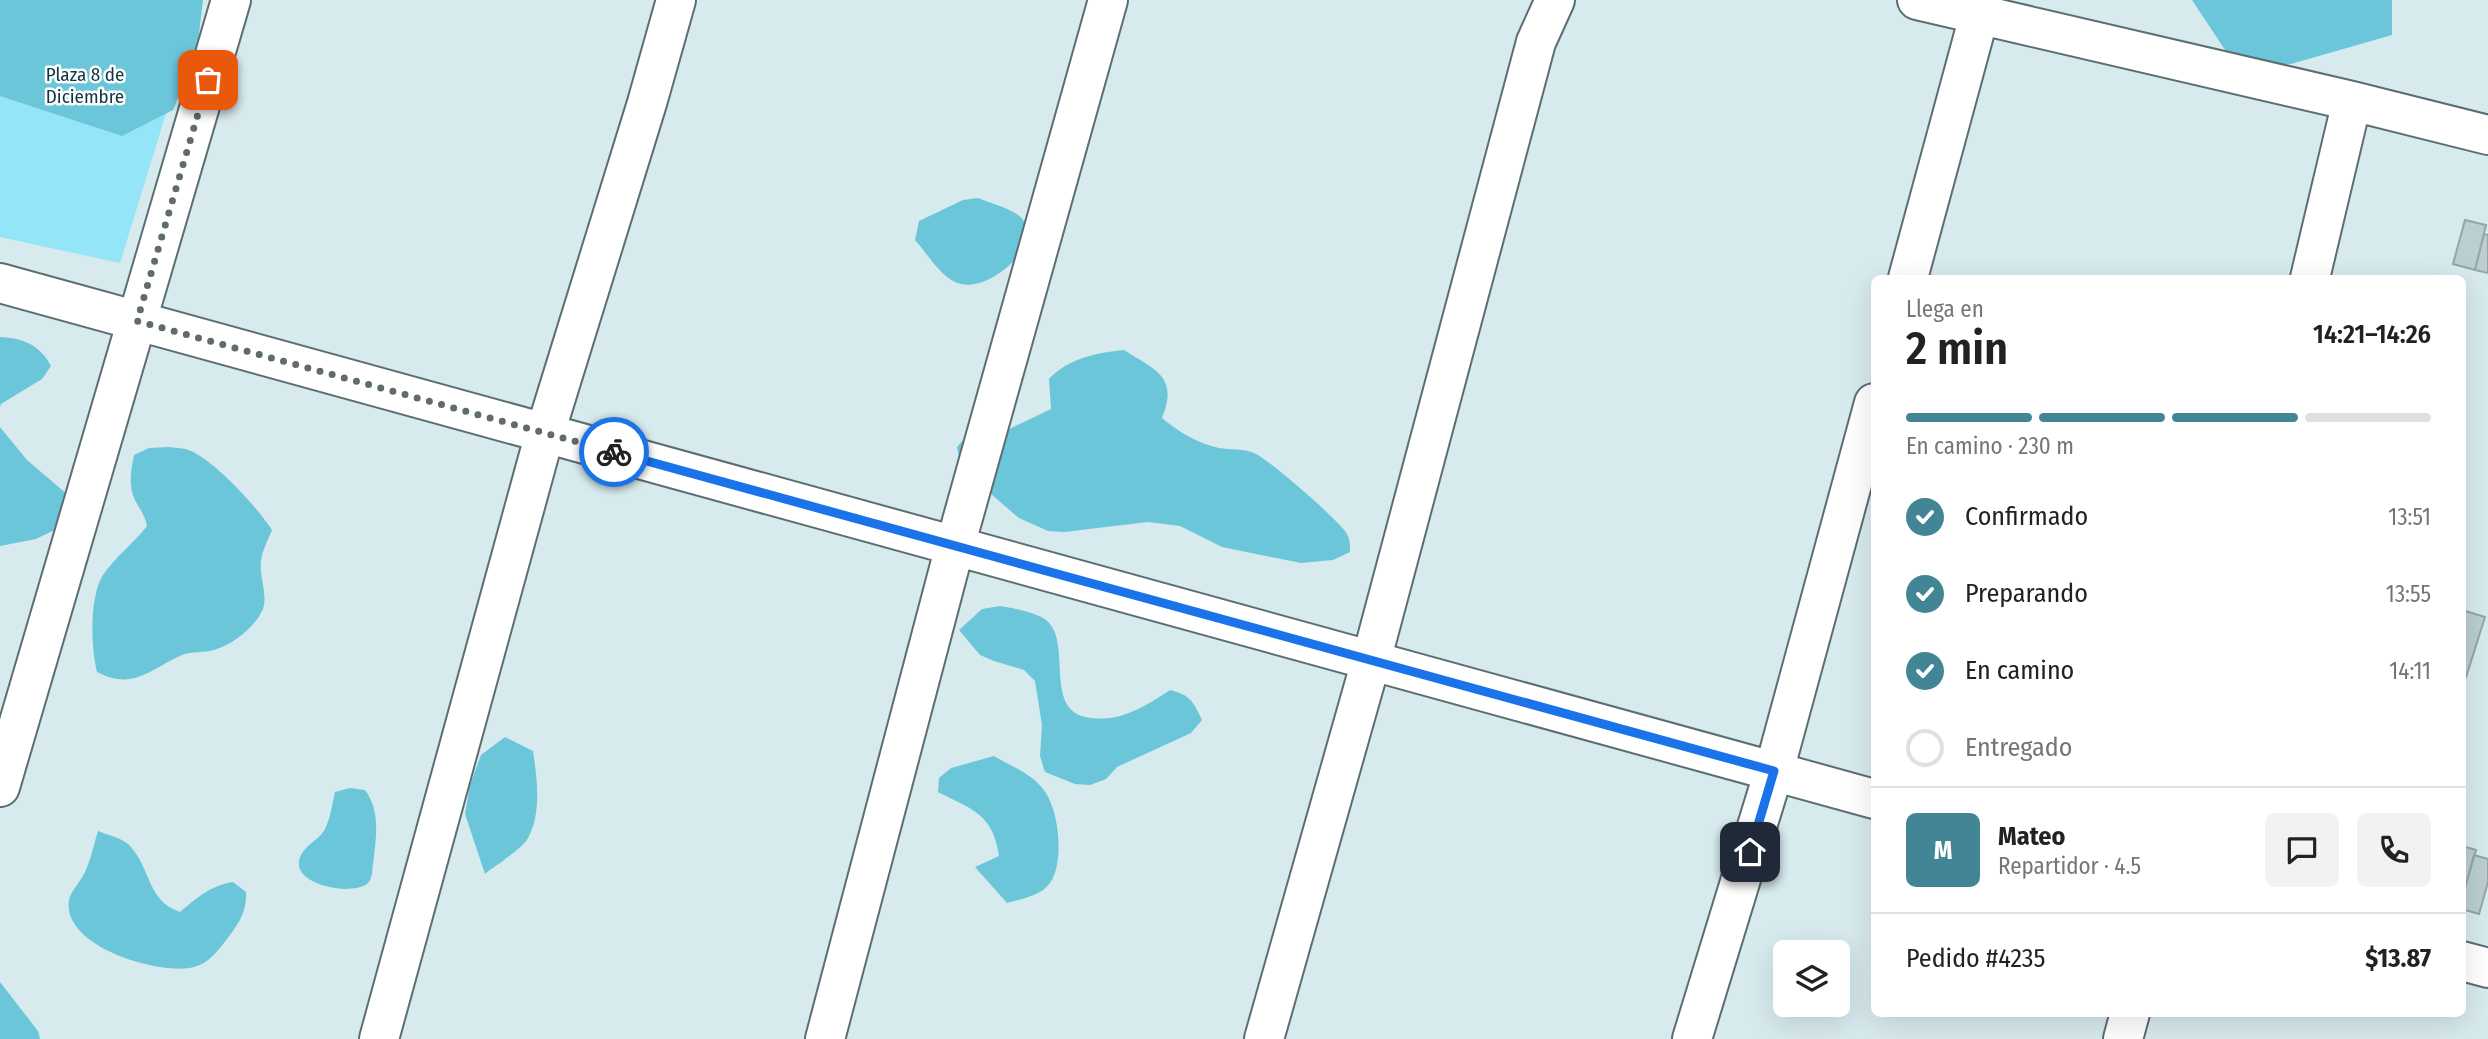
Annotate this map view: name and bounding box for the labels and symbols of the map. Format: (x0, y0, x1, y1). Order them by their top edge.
pin (178, 50, 238, 110)
park label: Plaza 8 de Diciembre (46, 63, 124, 108)
courier (579, 417, 649, 487)
pin (1720, 822, 1780, 882)

